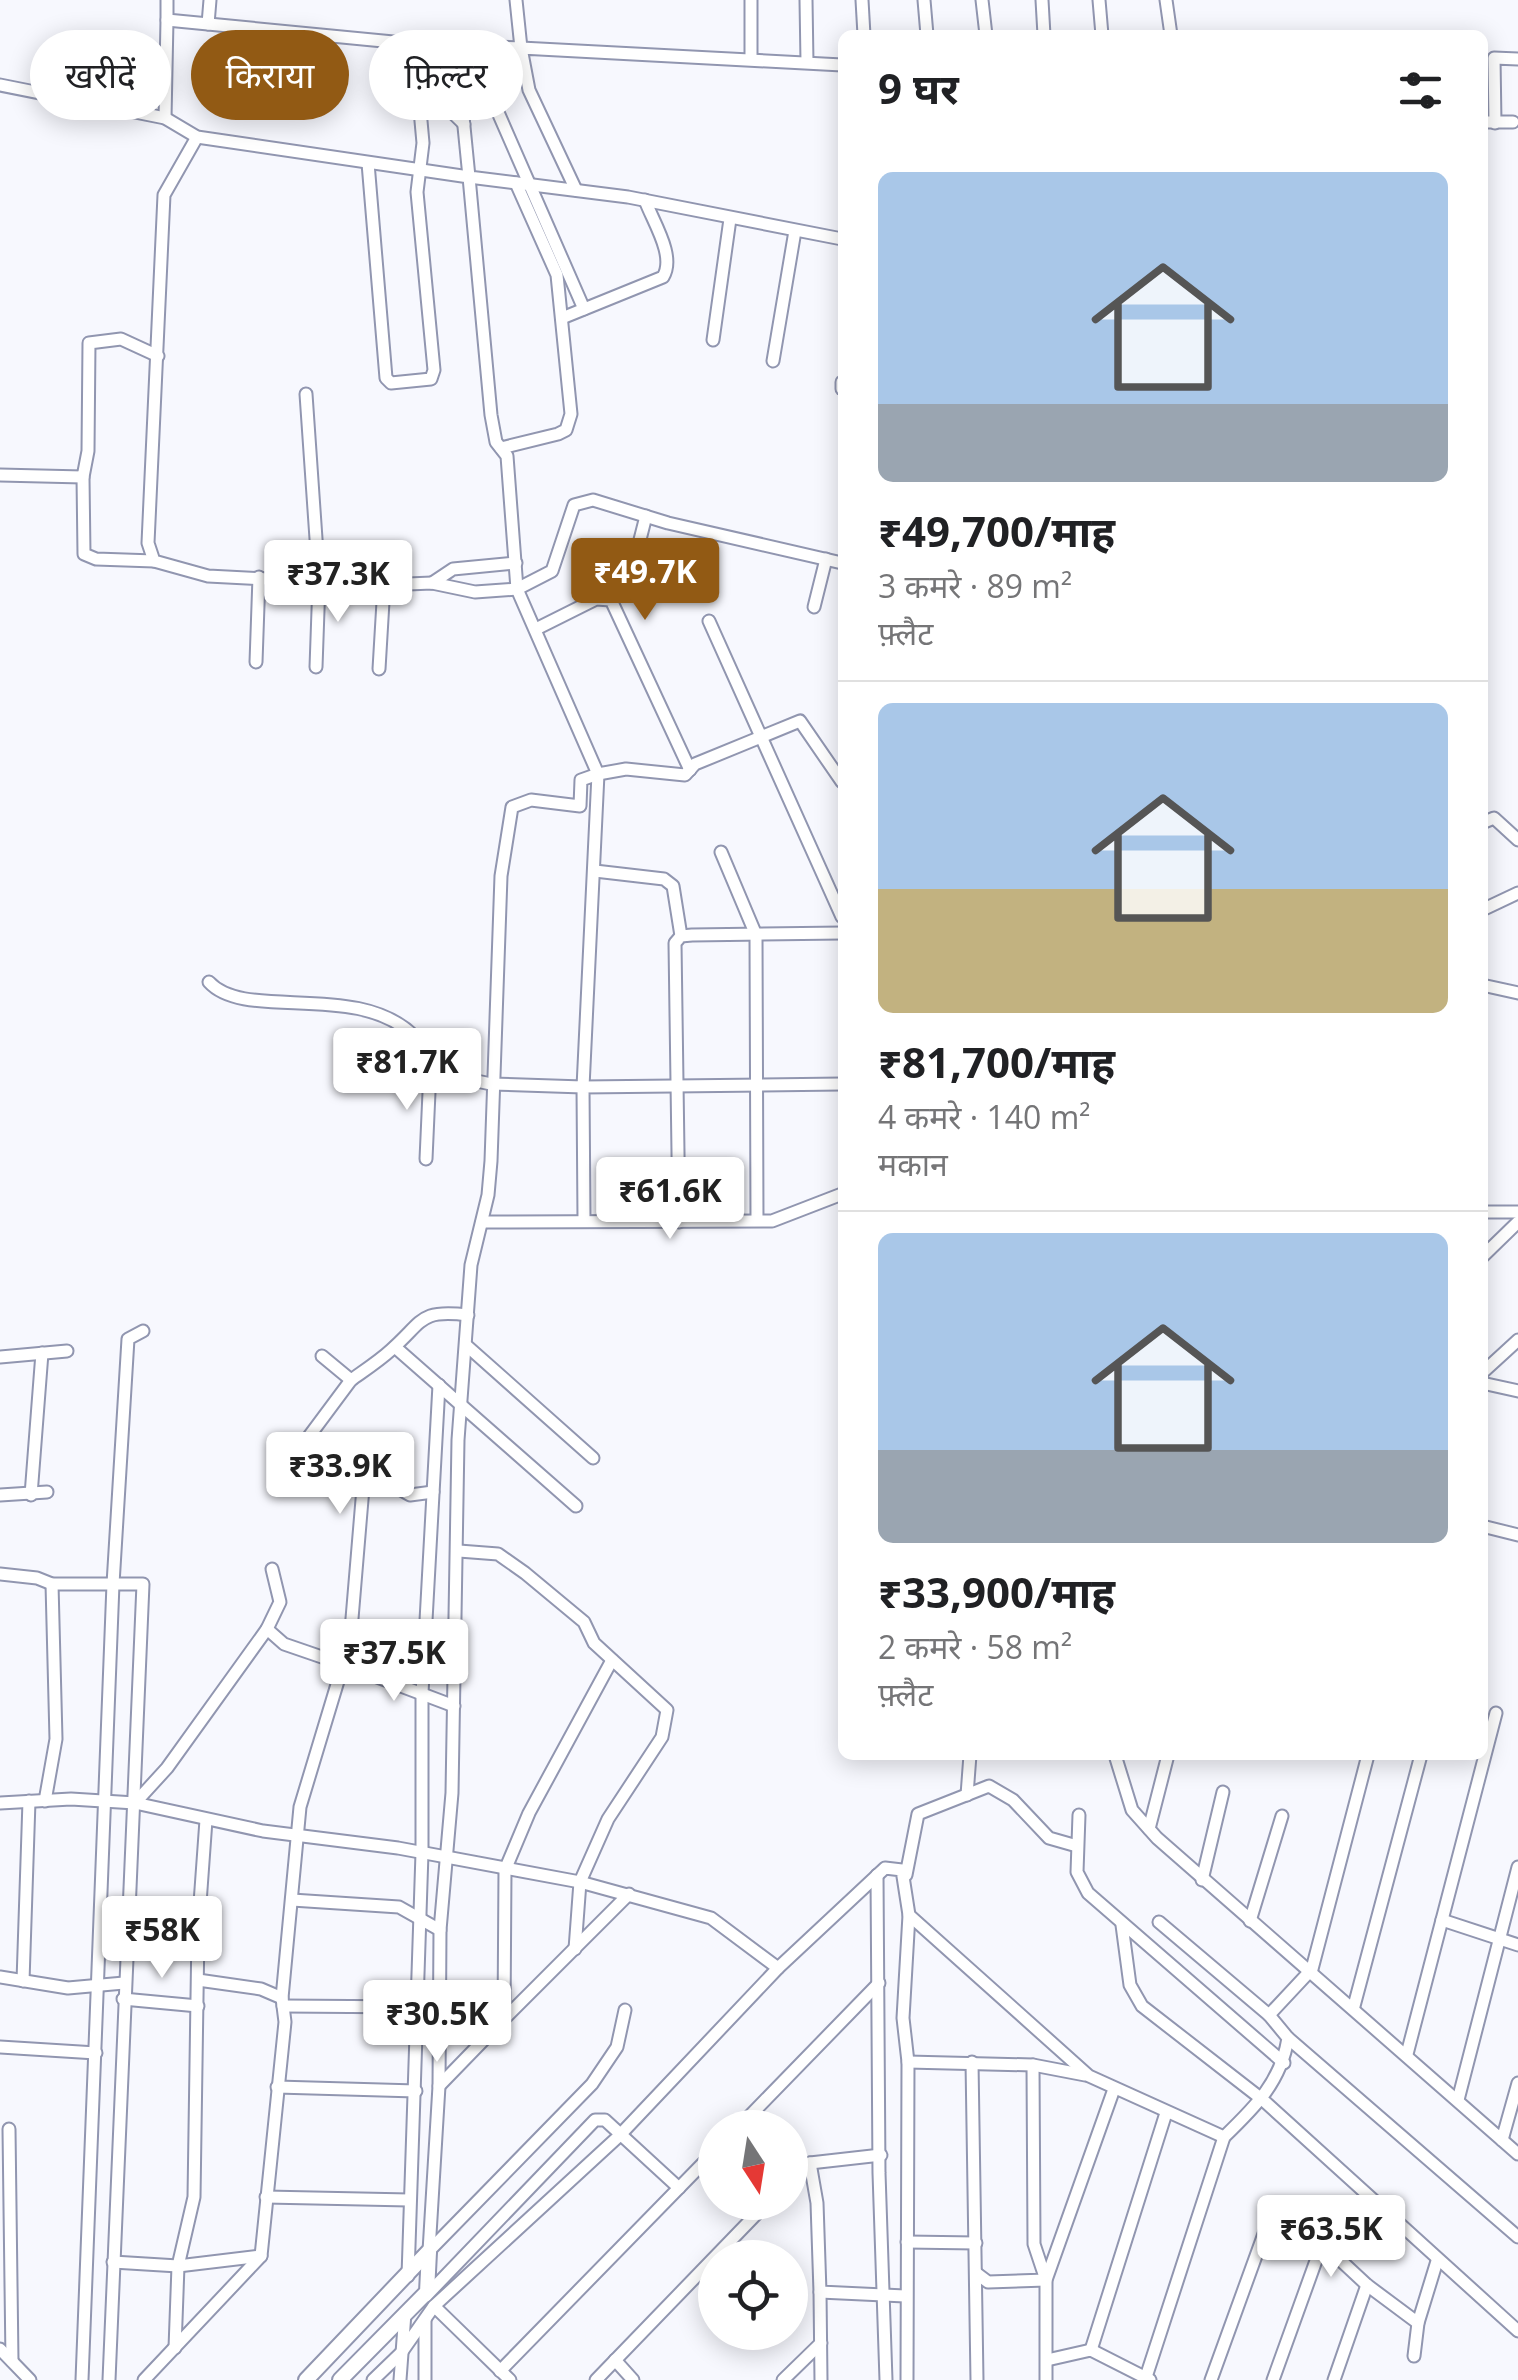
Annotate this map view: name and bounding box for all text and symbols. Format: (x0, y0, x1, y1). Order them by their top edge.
chip: खरीदें (30, 30, 171, 120)
chip: किराया (191, 30, 349, 120)
chip: फ़िल्टर (369, 30, 523, 120)
text: 9 घर (878, 59, 959, 116)
icon: filters (1393, 63, 1448, 118)
icon: home (1073, 237, 1253, 417)
text: ₹49,700/माह (878, 502, 1115, 559)
pin: ₹49.7K (564, 538, 726, 623)
pin: ₹37.3K (257, 540, 419, 625)
text: ₹49.7K (593, 549, 697, 592)
text: ₹37.3K (286, 551, 390, 594)
text: 3 कमरे · 89 m² (878, 564, 1072, 607)
text: फ़्लैट (878, 611, 933, 654)
icon: home (1073, 768, 1253, 948)
pin: ₹81.7K (326, 1028, 488, 1113)
text: ₹81,700/माह (878, 1033, 1115, 1090)
text: ₹81.7K (355, 1039, 459, 1082)
text: 4 कमरे · 140 m² (878, 1095, 1090, 1138)
text: मकान (878, 1142, 948, 1185)
pin: ₹61.6K (589, 1157, 751, 1242)
text: ₹61.6K (618, 1168, 722, 1211)
icon: home (1073, 1298, 1253, 1478)
pin: ₹33.9K (259, 1432, 421, 1517)
text: ₹33.9K (288, 1443, 392, 1486)
text: ₹33,900/माह (878, 1563, 1115, 1620)
pin: ₹37.5K (313, 1619, 475, 1704)
text: 2 कमरे · 58 m² (878, 1625, 1072, 1668)
text: ₹37.5K (342, 1630, 446, 1673)
text: फ़्लैट (878, 1672, 933, 1715)
pin: ₹58K (103, 1896, 221, 1981)
text: ₹58K (124, 1907, 200, 1950)
pin: ₹30.5K (356, 1980, 518, 2065)
text: ₹30.5K (385, 1991, 489, 2034)
north arrow (698, 2110, 808, 2220)
map controls (698, 2110, 808, 2350)
pin: ₹63.5K (1250, 2195, 1412, 2280)
text: ₹63.5K (1279, 2206, 1383, 2249)
button: locate (698, 2240, 808, 2350)

